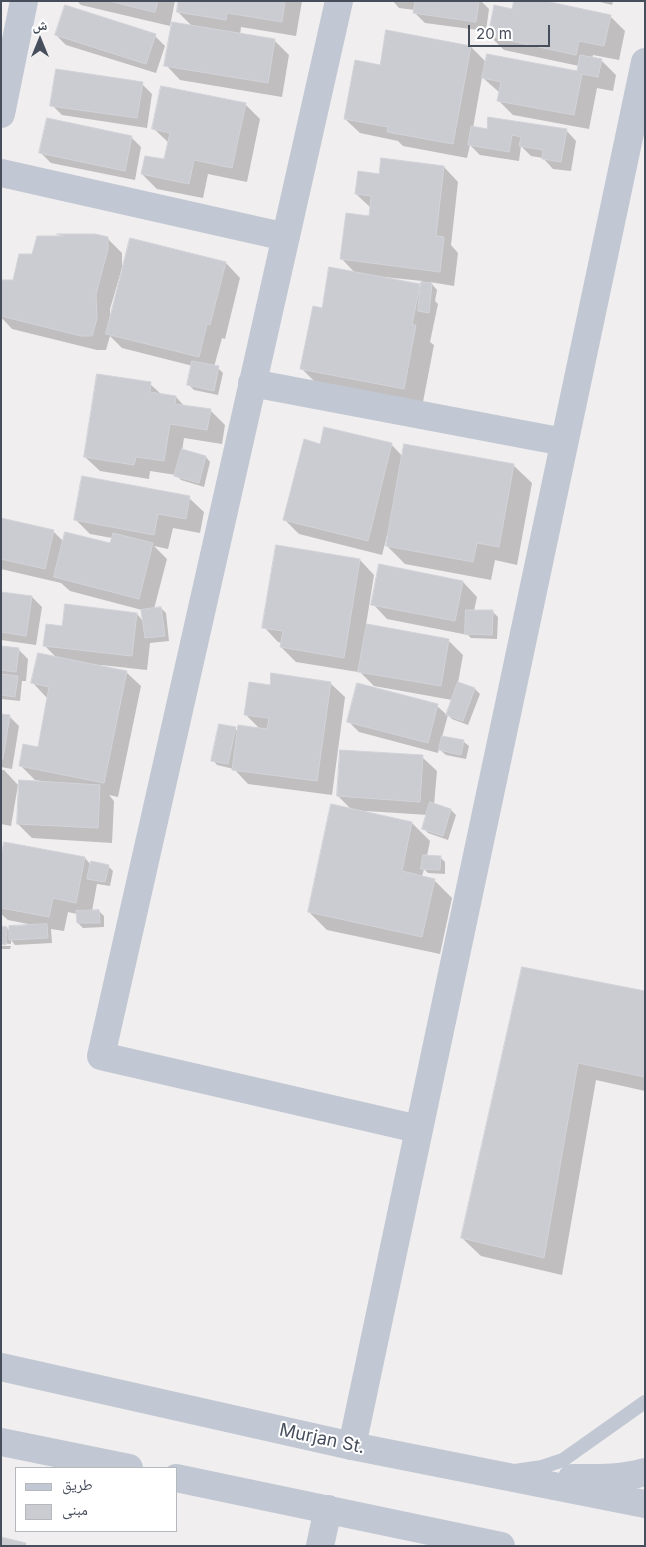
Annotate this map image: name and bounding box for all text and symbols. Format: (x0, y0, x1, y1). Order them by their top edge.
north arrow (15, 15, 65, 65)
scale bar (471, 15, 554, 47)
text: ش (33, 16, 47, 33)
text: 20 m (476, 24, 512, 43)
street label: Murjan St. (277, 1419, 367, 1459)
legend (15, 1467, 178, 1532)
text: طريق (62, 1475, 93, 1494)
text: مبنى (62, 1500, 88, 1519)

